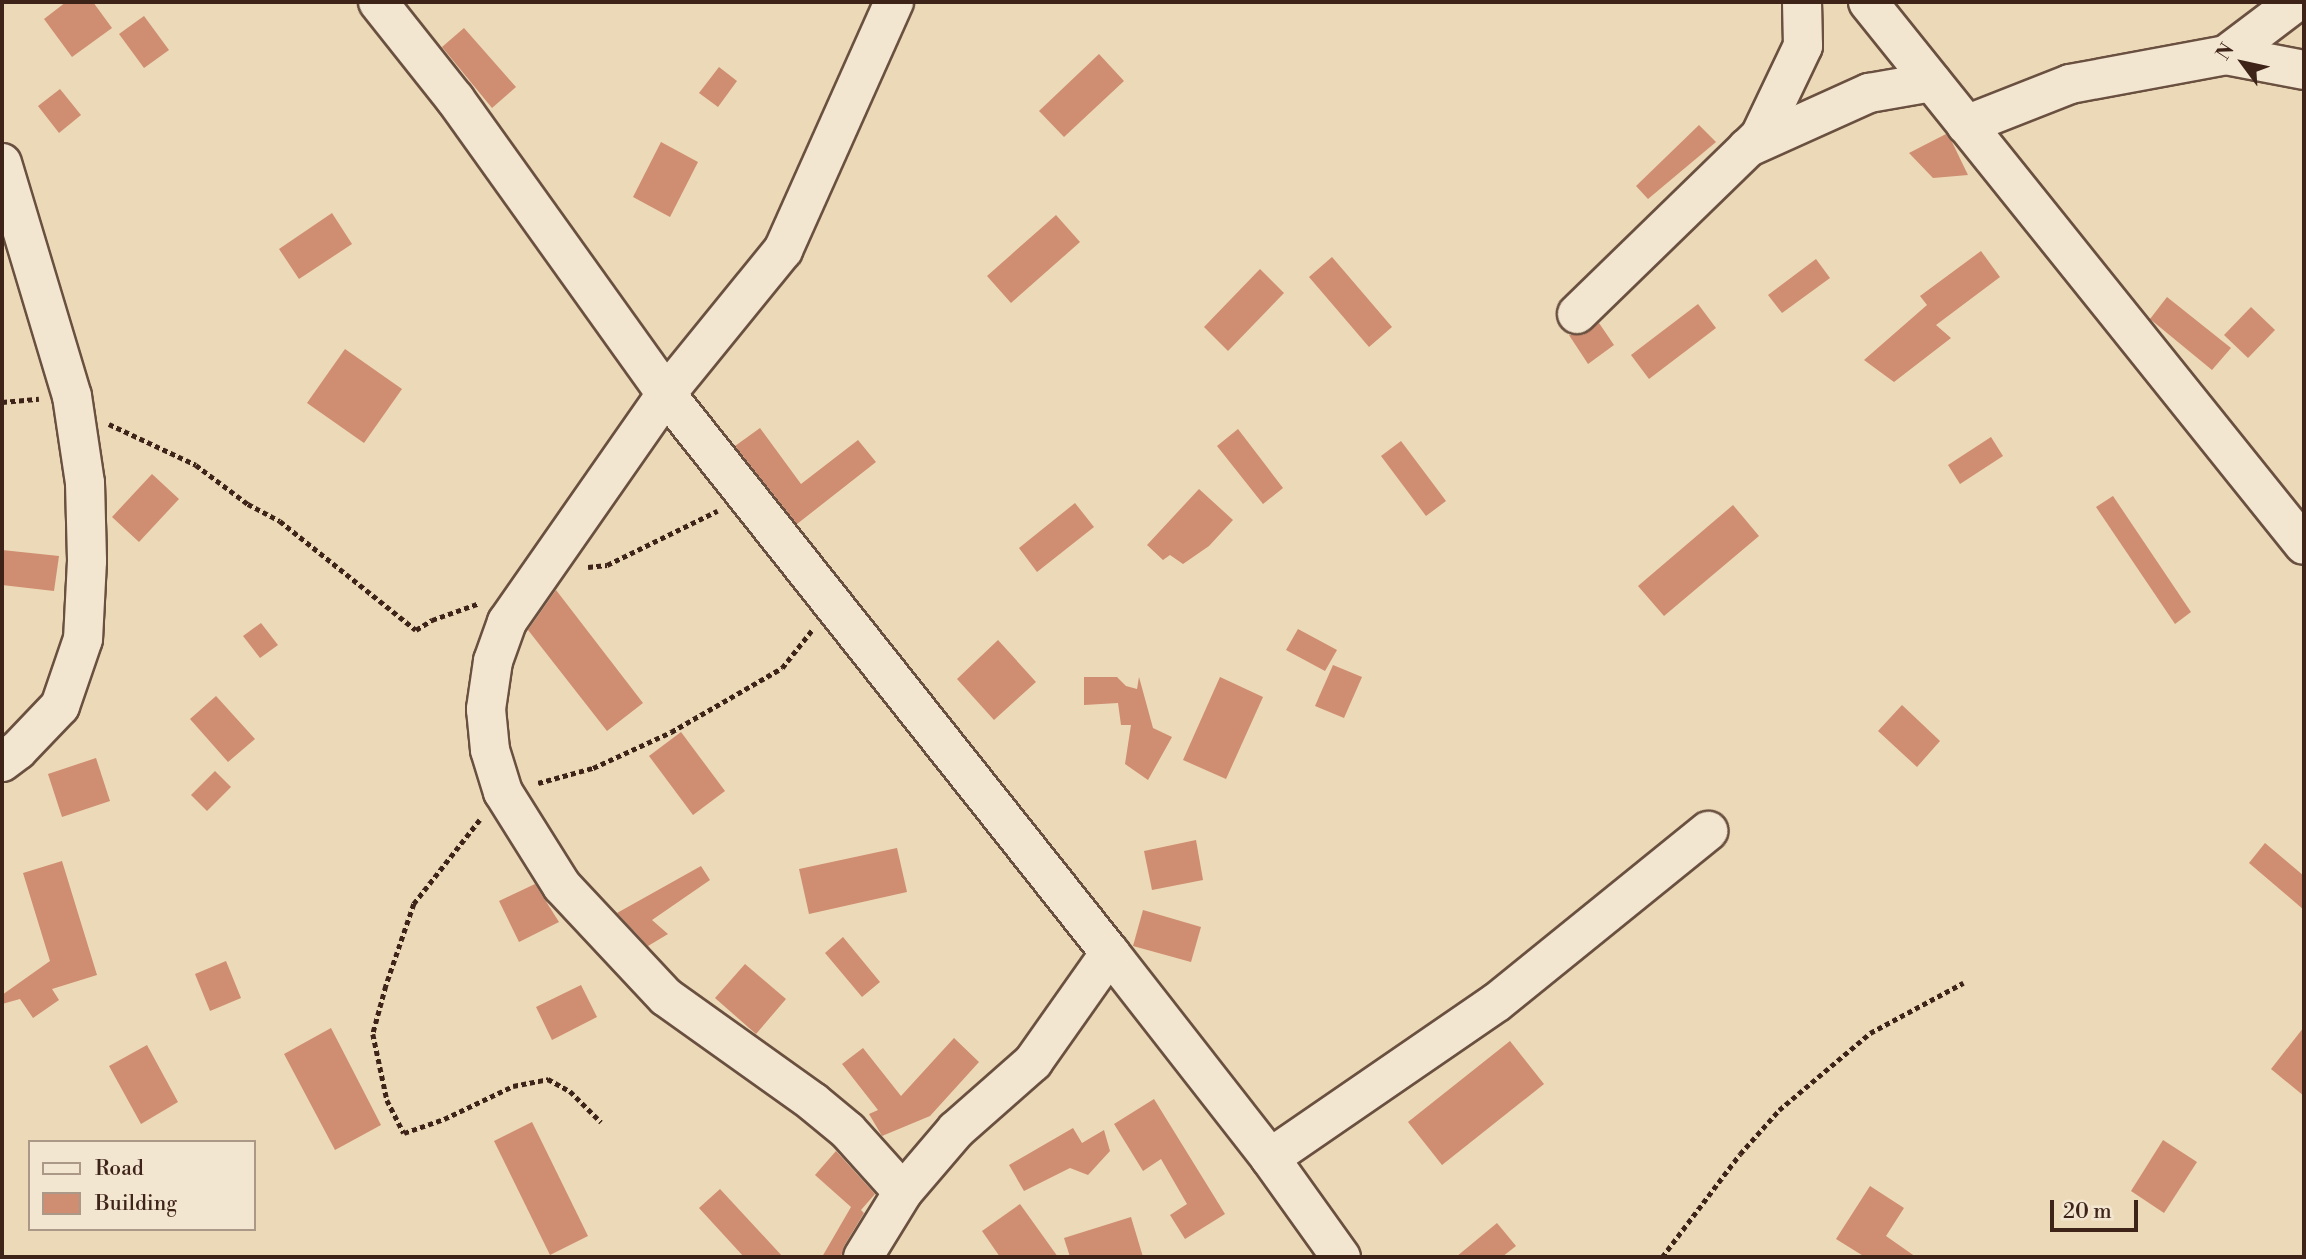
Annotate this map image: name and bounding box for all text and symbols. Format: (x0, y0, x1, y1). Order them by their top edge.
north arrow (2208, 28, 2278, 98)
text: N (2211, 39, 2240, 64)
legend (28, 1140, 256, 1231)
text: Road (95, 1156, 144, 1182)
scale bar (2054, 1186, 2142, 1230)
text: Building (95, 1191, 177, 1217)
text: 20 m (2063, 1199, 2112, 1225)

